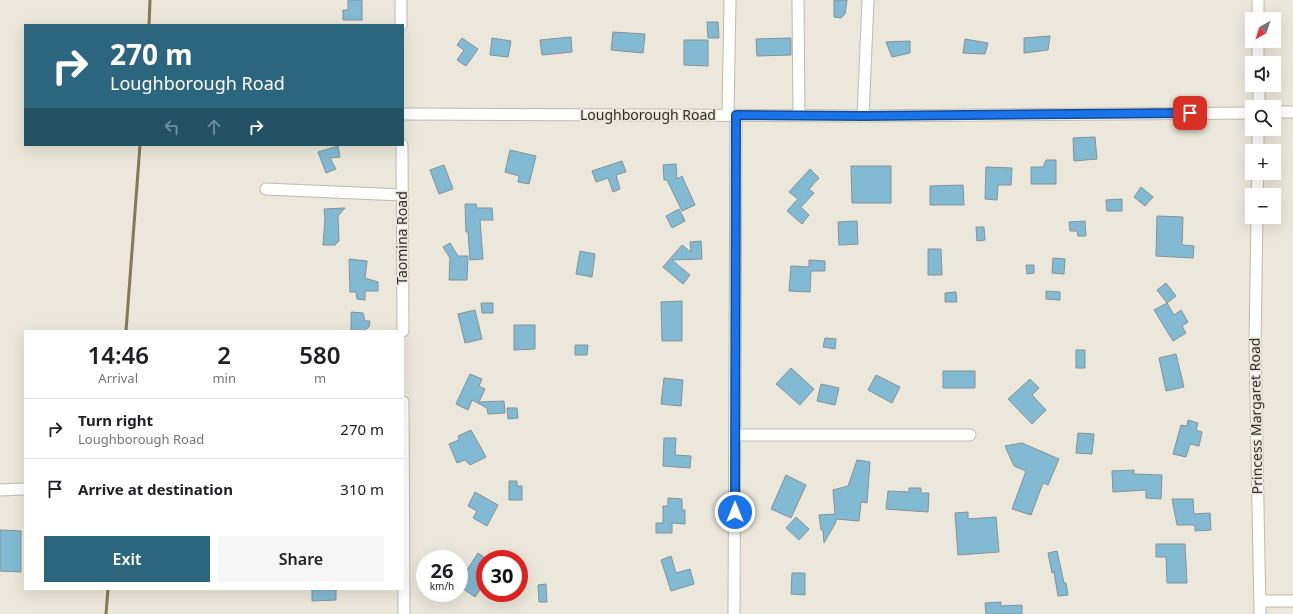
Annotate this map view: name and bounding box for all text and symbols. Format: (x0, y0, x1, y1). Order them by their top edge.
north arrow (1245, 12, 1281, 48)
map controls (1245, 12, 1281, 224)
text: 270 m (110, 35, 193, 73)
icon: right (44, 40, 96, 92)
button: sound (1245, 56, 1281, 92)
text: Loughborough Road (110, 71, 285, 95)
pin (1173, 96, 1207, 130)
button: search (1245, 100, 1281, 136)
icon: arrive (1179, 102, 1201, 124)
street label: Loughborough Road (580, 105, 716, 124)
icon: left (161, 116, 183, 138)
icon: ahead (203, 116, 225, 138)
icon: right (245, 116, 267, 138)
button: + (1245, 144, 1281, 180)
button: − (1245, 188, 1281, 224)
street label: Taomina Road (392, 191, 411, 285)
text: 14:46 (87, 338, 149, 371)
text: 2 (217, 338, 231, 371)
text: 580 (299, 338, 341, 371)
street label: Princess Margaret Road (1245, 338, 1266, 494)
text: Arrival (98, 369, 138, 387)
text: min (212, 369, 236, 387)
text: m (314, 369, 326, 387)
text: Turn right (78, 410, 153, 430)
icon: right (44, 418, 66, 440)
text: 270 m (340, 419, 384, 439)
text: Loughborough Road (78, 430, 204, 448)
icon: arrive (44, 478, 66, 500)
text: Arrive at destination (78, 479, 233, 499)
text: 310 m (340, 479, 384, 499)
position arrow (714, 491, 756, 533)
button: Exit (44, 536, 210, 582)
button: Share (218, 536, 384, 582)
speed limit sign: 30 (476, 550, 528, 602)
text: 26 (431, 557, 453, 584)
text: km/h (430, 579, 454, 593)

